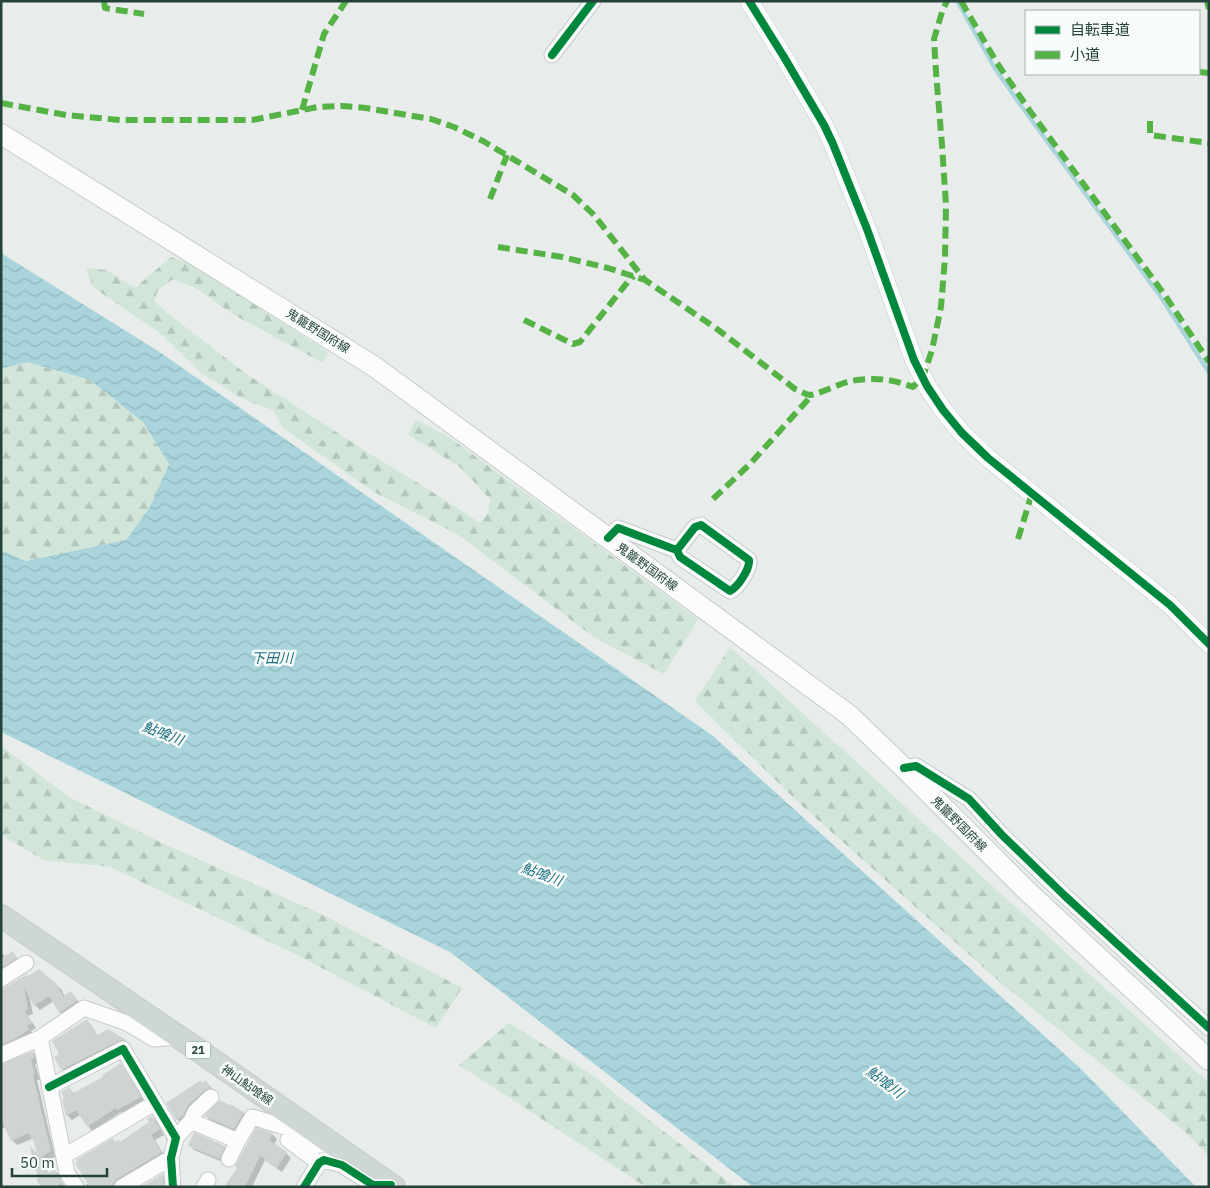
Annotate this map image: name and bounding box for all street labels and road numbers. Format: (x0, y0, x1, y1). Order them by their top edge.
street label: 鬼籠野国府線 (284, 305, 353, 356)
street label: 鬼籠野国府線 (614, 539, 681, 594)
street label: 鬼籠野国府線 (929, 793, 990, 854)
road number: 21 (186, 1042, 210, 1058)
street label: 神山鮎喰線 (218, 1061, 276, 1108)

